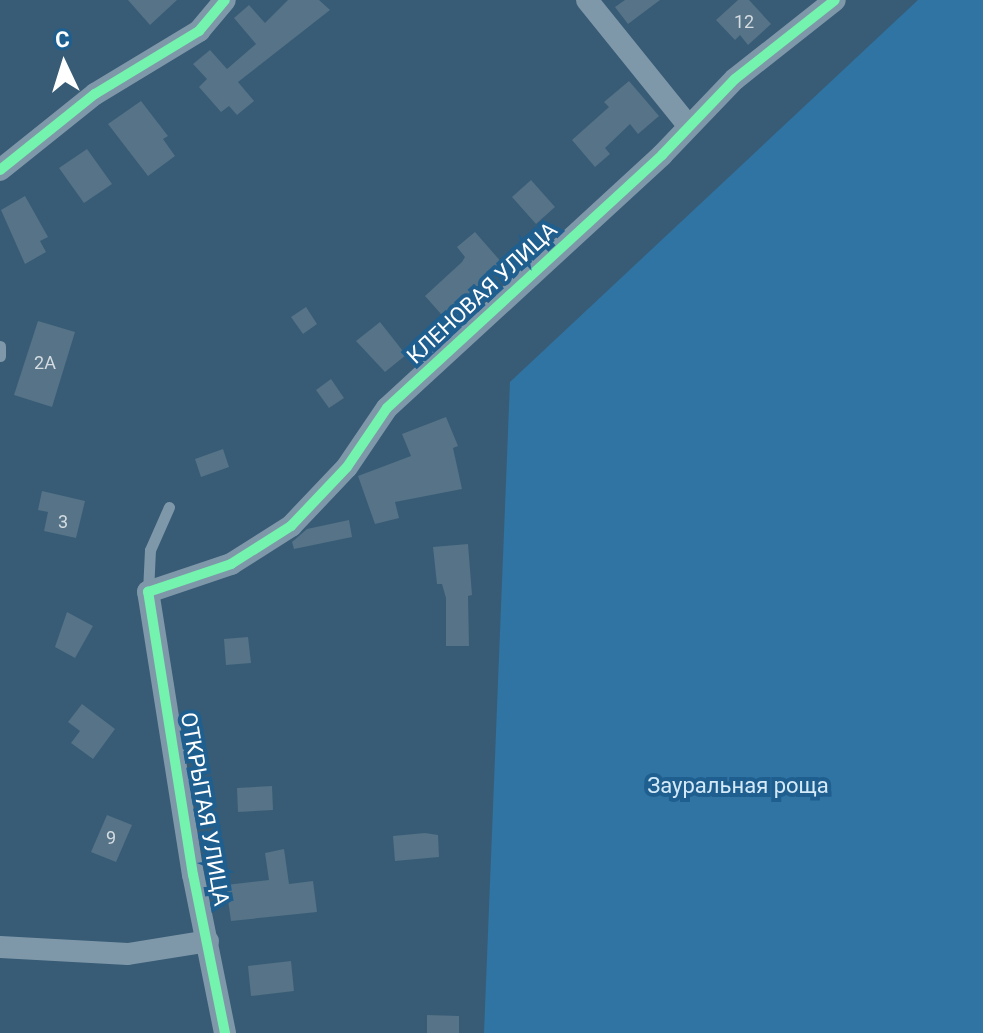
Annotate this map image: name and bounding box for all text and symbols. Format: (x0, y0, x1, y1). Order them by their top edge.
house number: 12 (734, 11, 754, 33)
north arrow (24, 24, 104, 104)
text: С (54, 27, 70, 53)
street label: КЛЕНОВАЯ УЛИЦА (401, 217, 563, 369)
house number: 2А (34, 352, 56, 374)
house number: 3 (58, 511, 68, 533)
street label: ОТКРЫТАЯ УЛИЦА (175, 710, 235, 908)
park label: Зауральная роща (647, 773, 829, 799)
house number: 9 (106, 827, 116, 849)

